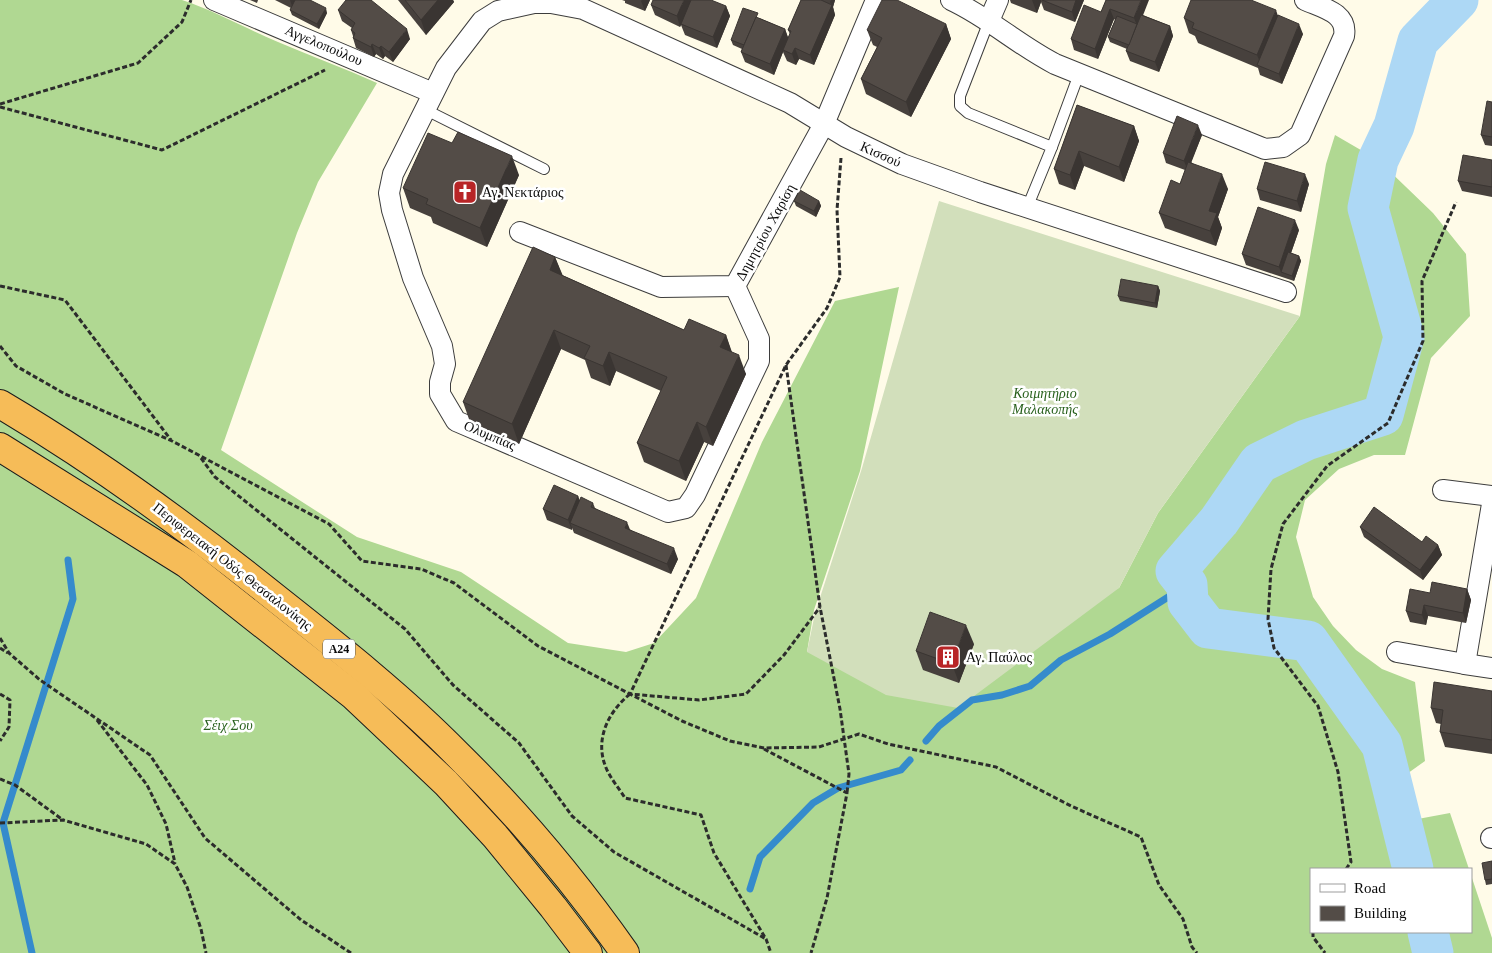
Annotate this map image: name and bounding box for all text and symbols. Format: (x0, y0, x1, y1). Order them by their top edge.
street label: Αγγελοπούλου (283, 22, 365, 69)
street label: Κισσού (858, 139, 904, 170)
church icon: Αγ. Νεκτάριος (452, 179, 478, 205)
street label: Δημητρίου Χαρίση (733, 181, 798, 283)
place label: Αγ. Νεκτάριος (482, 185, 564, 200)
park label: Κοιμητήριο Μαλακοπής (1011, 386, 1078, 417)
street label: Ολυμπίας (462, 418, 518, 453)
street label: Περιφερειακή Οδός Θεσσαλονίκης (150, 500, 315, 633)
road number: Α24 (323, 640, 355, 659)
building icon: Αγ. Παύλος (935, 644, 961, 670)
place label: Αγ. Παύλος (966, 650, 1032, 665)
park label: Σέιχ Σου (202, 718, 253, 733)
legend (1310, 868, 1472, 933)
text: Road (1354, 880, 1386, 896)
text: Building (1354, 905, 1407, 921)

